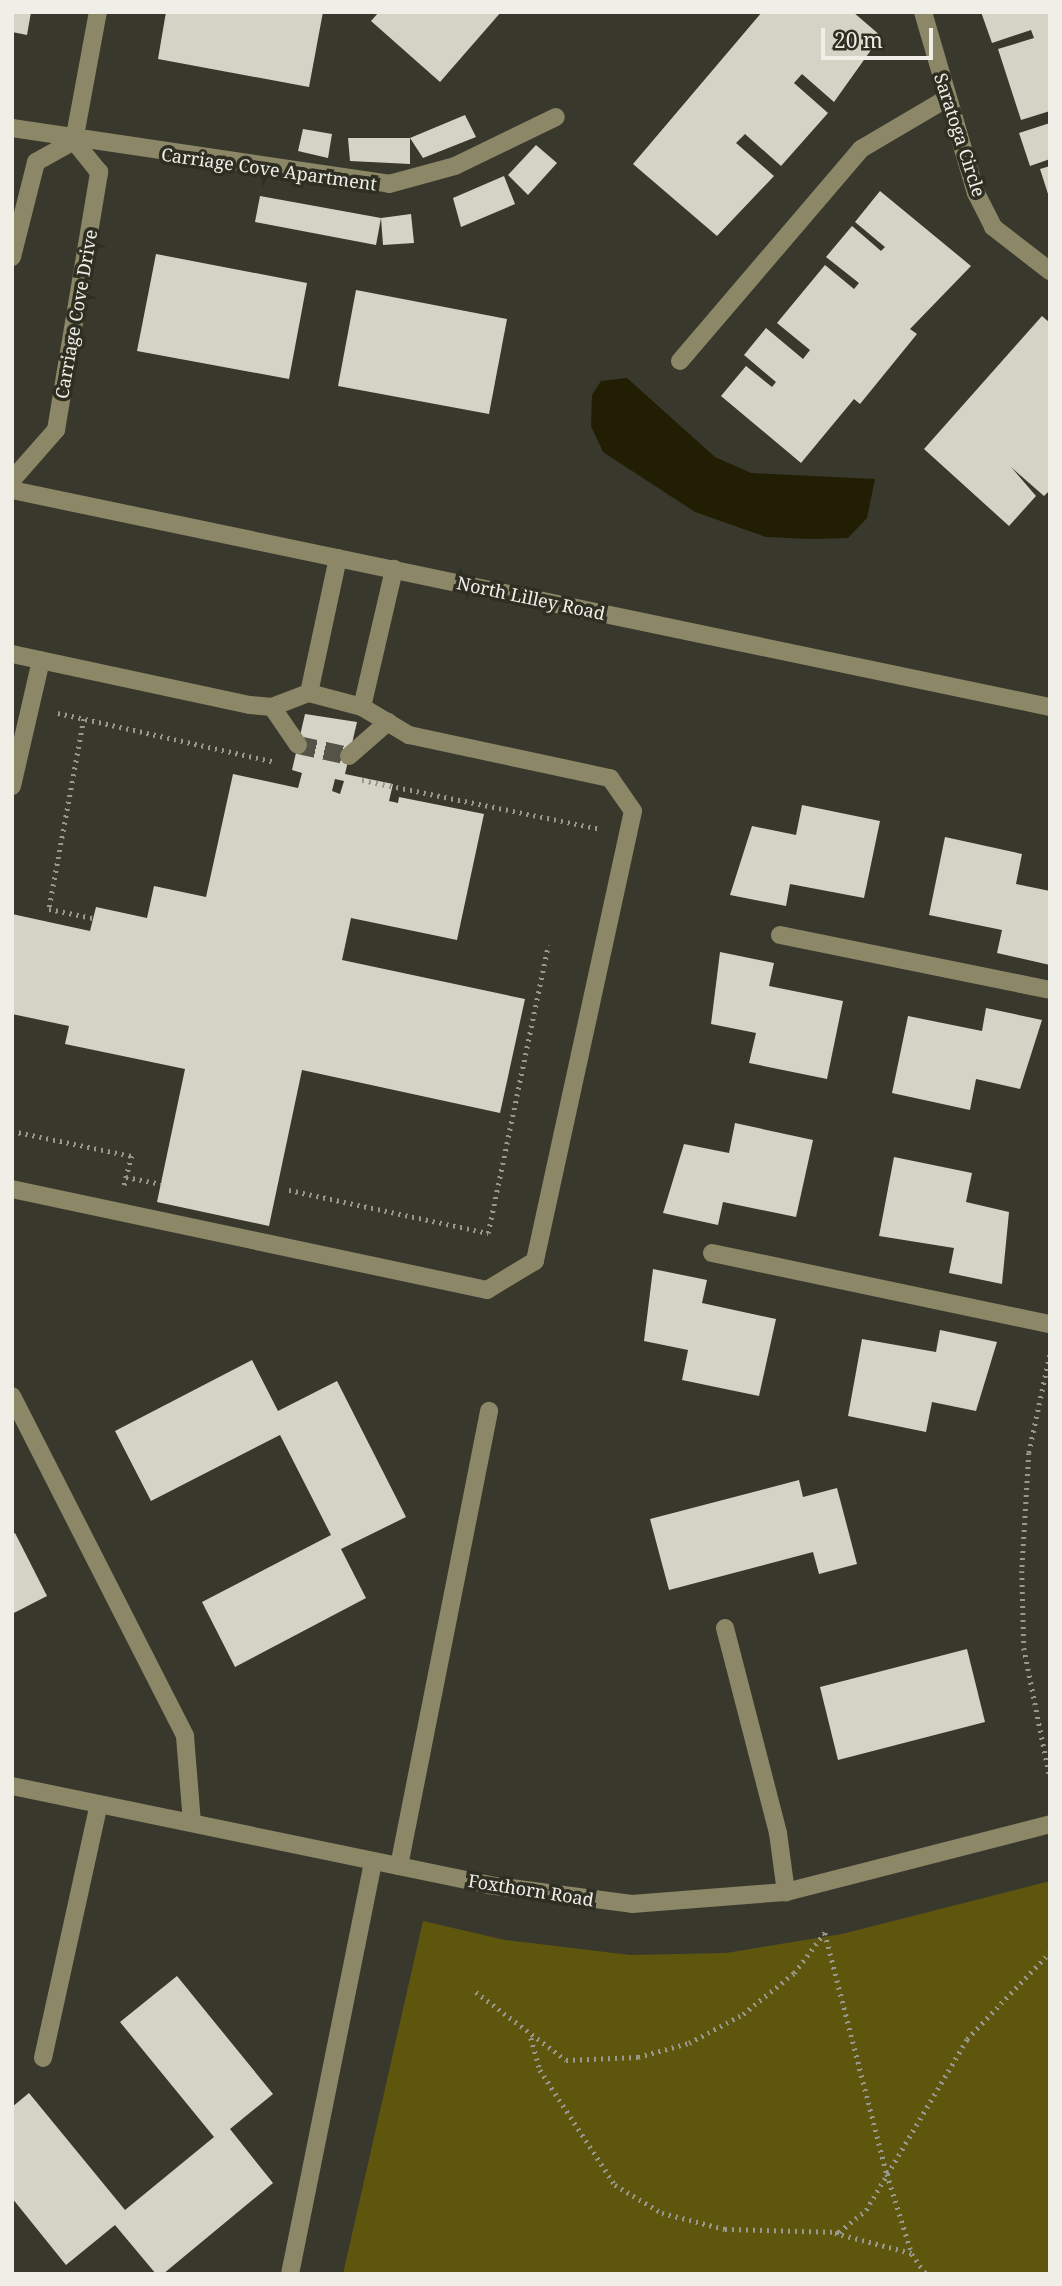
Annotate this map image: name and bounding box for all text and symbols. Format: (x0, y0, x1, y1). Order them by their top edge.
scale bar (824, 14, 936, 58)
text: 20 m (834, 26, 883, 54)
street label: Saratoga Circle (930, 70, 990, 200)
street label: Carriage Cove Apartment (160, 143, 378, 195)
street label: Carriage Cove Drive (50, 228, 102, 400)
street label: North Lilley Road (455, 572, 607, 624)
street label: Foxthorn Road (467, 1869, 595, 1911)

